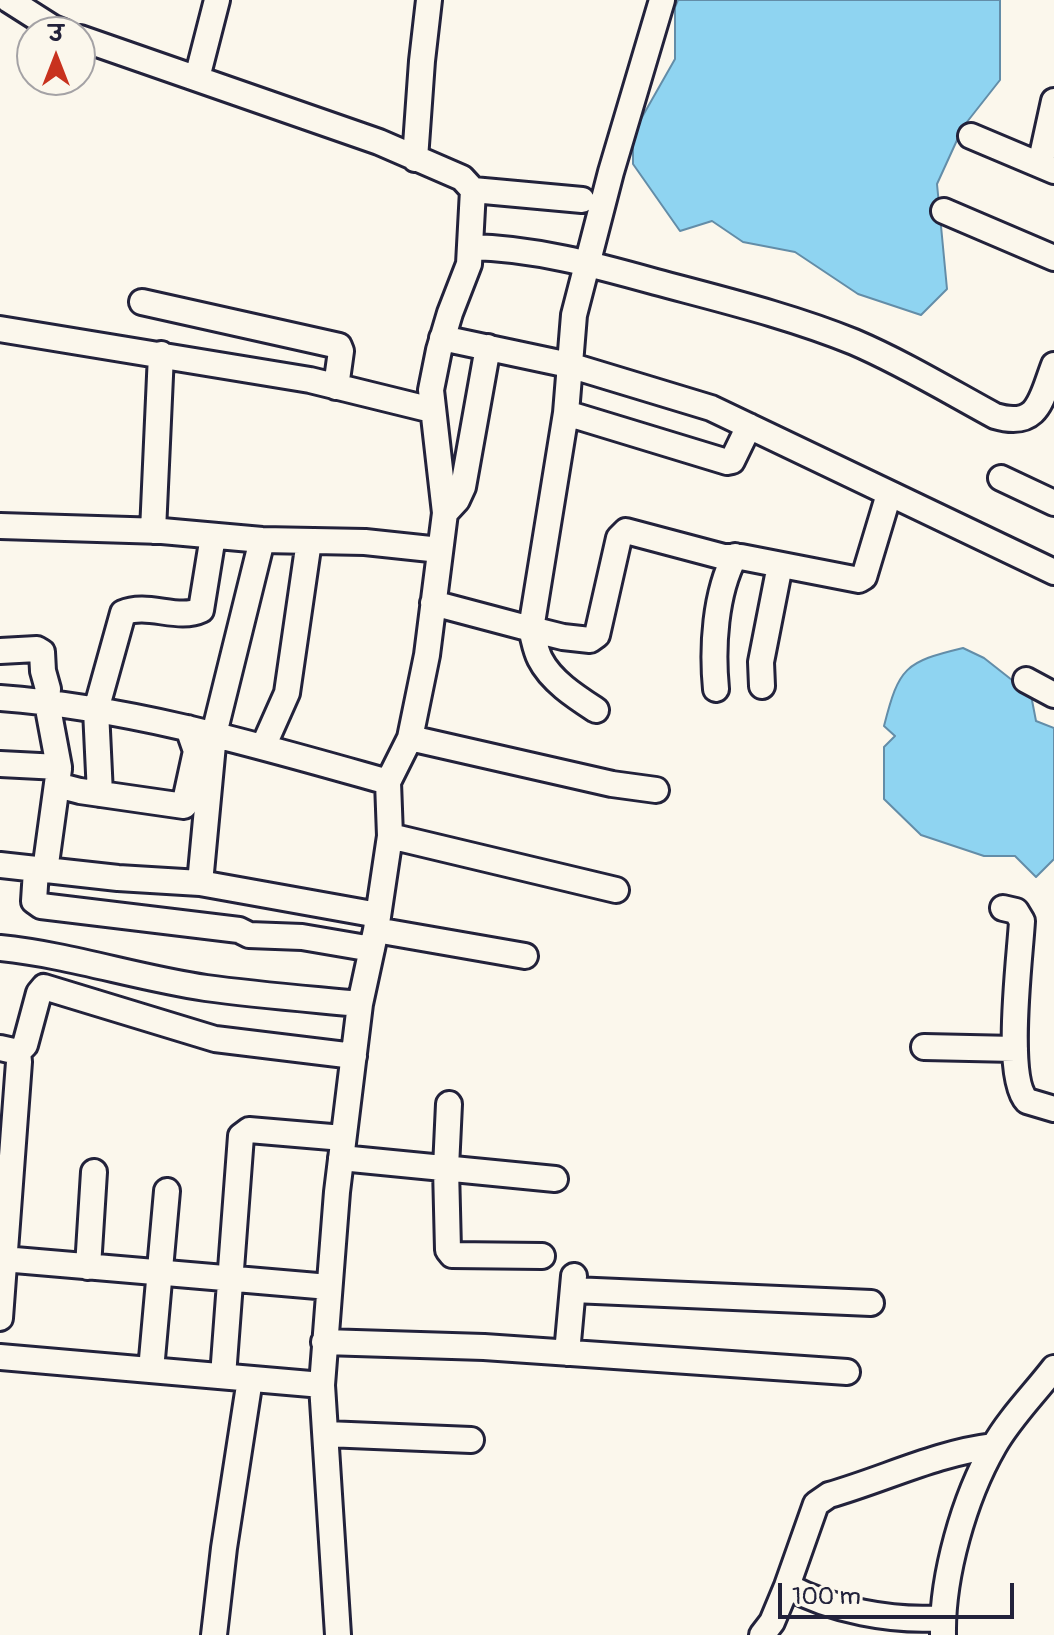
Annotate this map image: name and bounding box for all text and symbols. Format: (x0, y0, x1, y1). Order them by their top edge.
north arrow (16, 16, 96, 96)
text: उ (49, 20, 63, 48)
scale bar (782, 1567, 1018, 1617)
text: 100 m (792, 1582, 861, 1611)

